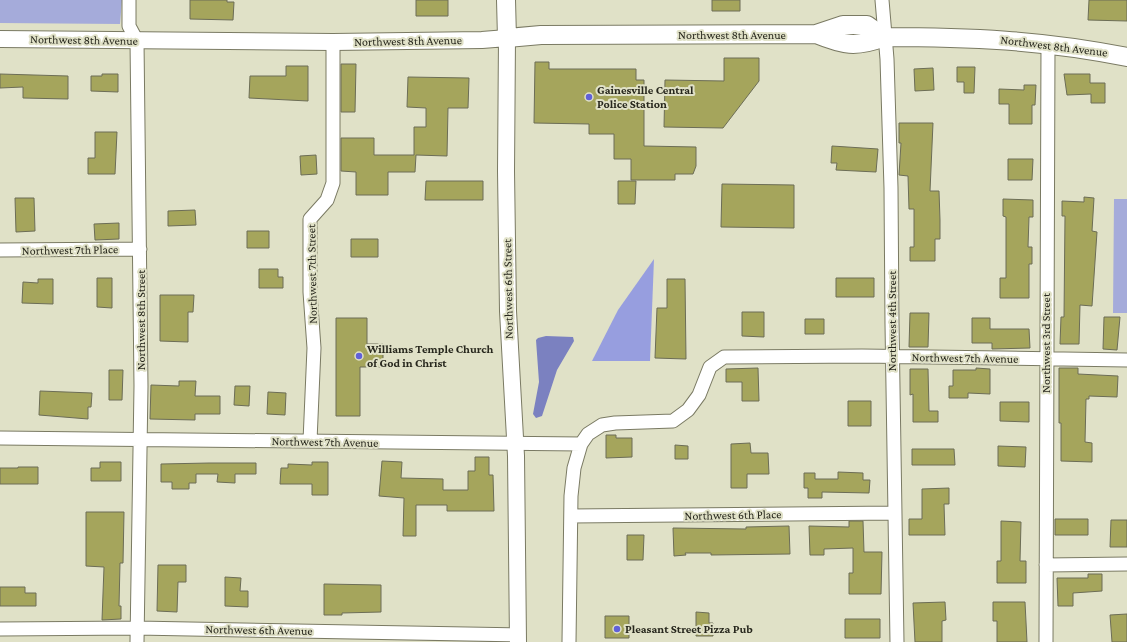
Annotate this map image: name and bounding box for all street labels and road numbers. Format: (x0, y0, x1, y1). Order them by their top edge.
street label: Northwest 8th Avenue (678, 28, 786, 42)
street label: Northwest 8th Avenue (30, 32, 138, 48)
street label: Northwest 8th Avenue (1000, 32, 1108, 60)
street label: Northwest 8th Avenue (354, 33, 462, 49)
street label: Northwest 7th Street (304, 223, 320, 324)
street label: Northwest 6th Street (500, 238, 516, 339)
street label: Northwest 7th Place (22, 242, 118, 258)
street label: Northwest 8th Street (134, 269, 148, 370)
street label: Northwest 4th Street (885, 270, 899, 371)
street label: Northwest 3rd Street (1039, 292, 1053, 393)
street label: Northwest 7th Avenue (911, 350, 1019, 366)
street label: Northwest 7th Avenue (271, 434, 379, 450)
street label: Northwest 6th Place (684, 507, 782, 523)
street label: Northwest 6th Avenue (205, 622, 313, 638)

